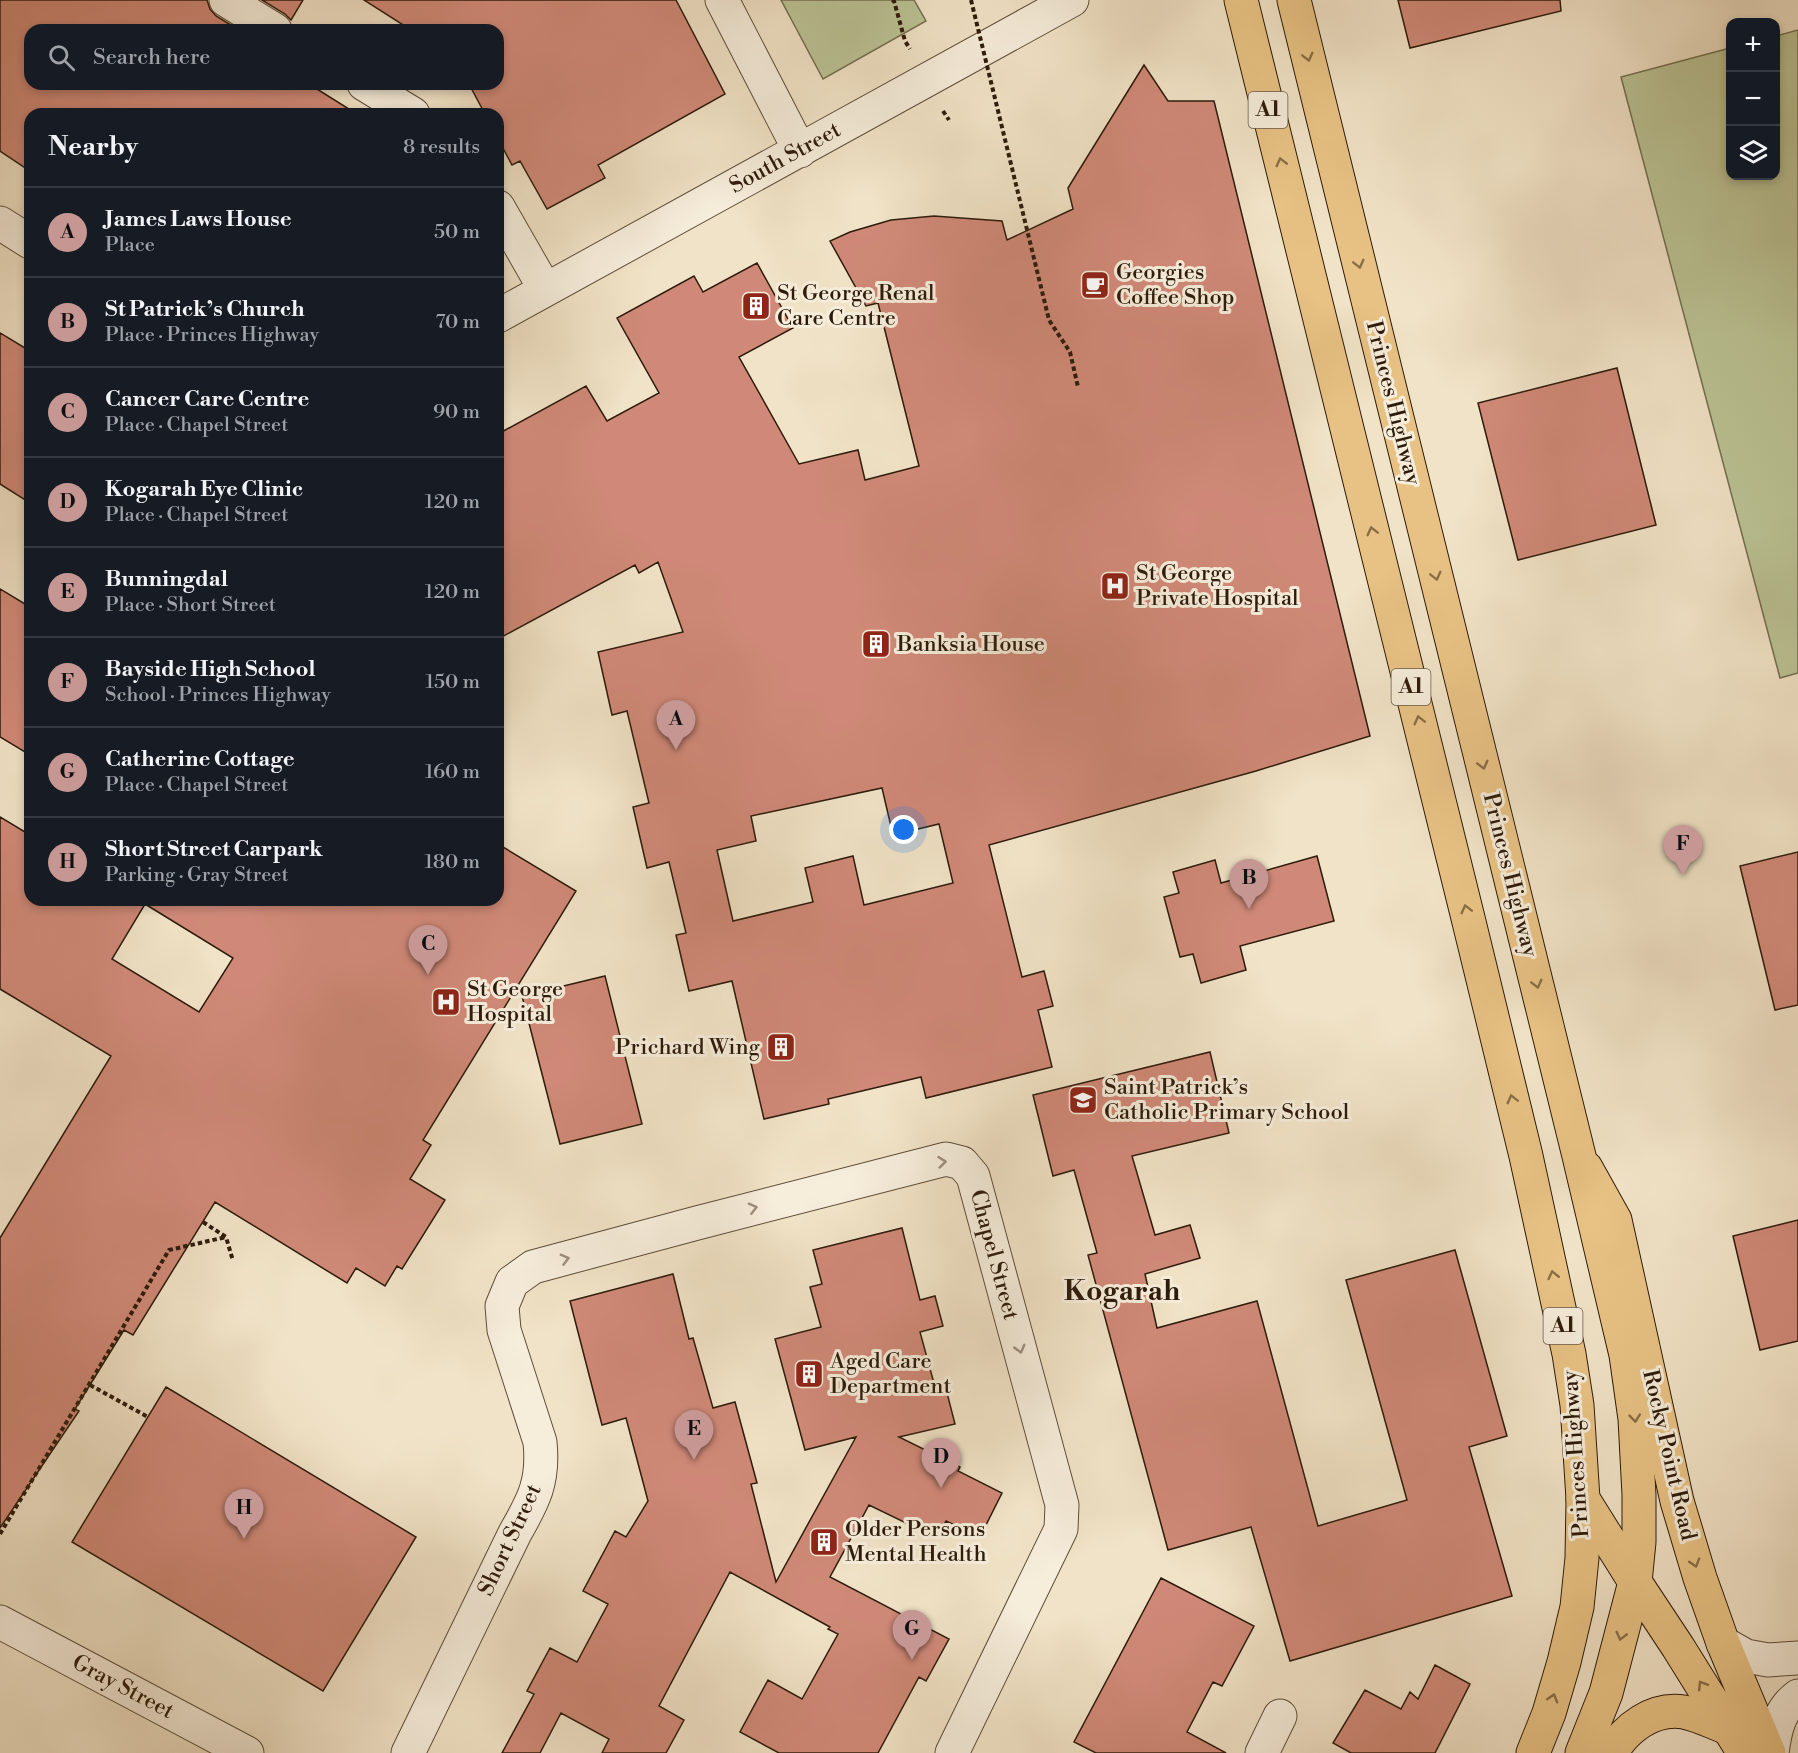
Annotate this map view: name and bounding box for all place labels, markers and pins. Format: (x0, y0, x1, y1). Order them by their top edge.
place label: Georgies Coffee Shop (1116, 259, 1234, 311)
cafe icon: Georgies Coffee Shop (1079, 269, 1111, 301)
place label: St George Renal Care Centre (777, 280, 935, 332)
building icon: St George Renal Care Centre (740, 290, 772, 322)
place label: St George Private Hospital (1136, 560, 1299, 612)
hospital icon: St George Private Hospital (1099, 570, 1131, 602)
building icon: Banksia House (860, 628, 892, 660)
place label: Banksia House (896, 631, 1045, 658)
pin: A (656, 700, 696, 750)
pin: F (1664, 826, 1702, 875)
pin: B (1230, 860, 1268, 909)
pin: C (408, 926, 448, 975)
place label: St George Hospital (467, 976, 563, 1028)
hospital icon: St George Hospital (430, 986, 462, 1018)
building icon: Prichard Wing (765, 1031, 797, 1063)
place label: Prichard Wing (615, 1034, 761, 1061)
place label: Saint Patrick’s Catholic Primary School (1104, 1074, 1350, 1126)
school or university icon: Saint Patrick’s Catholic Primary School (1067, 1084, 1099, 1116)
place label: Aged Care Department (829, 1348, 951, 1400)
building icon: Aged Care Department (793, 1358, 825, 1390)
pin: E (674, 1410, 714, 1460)
pin: D (922, 1438, 960, 1488)
pin: H (224, 1490, 264, 1539)
place label: Older Persons Mental Health (845, 1516, 987, 1568)
building icon: Older Persons Mental Health (808, 1526, 840, 1558)
pin: G (892, 1610, 932, 1660)

